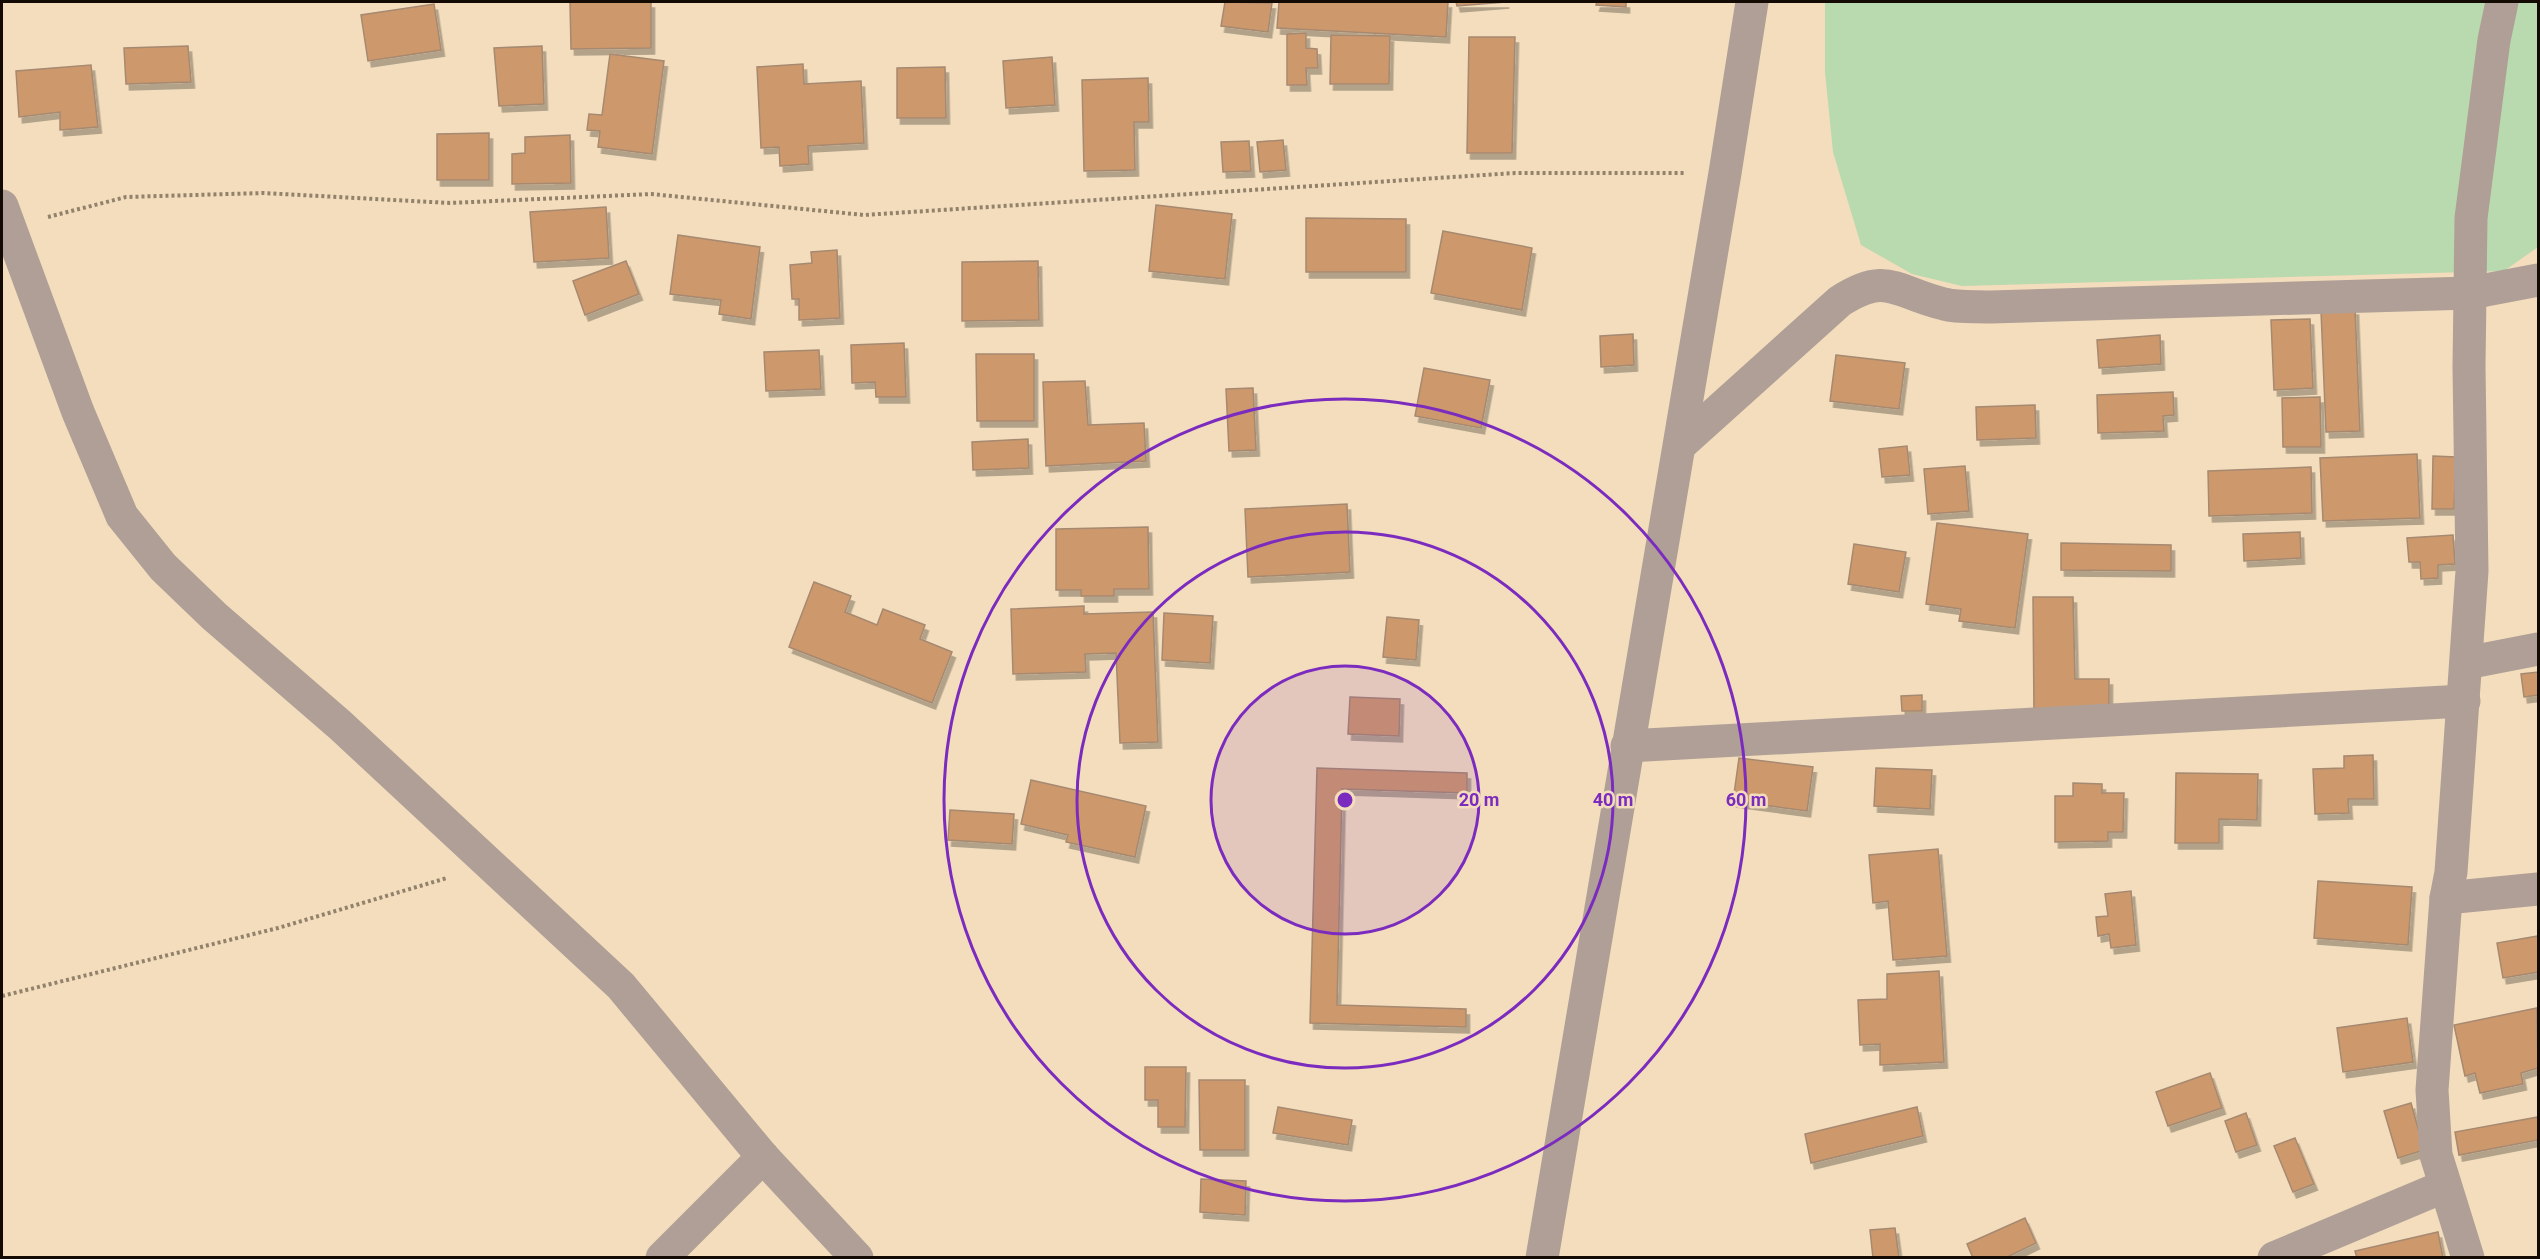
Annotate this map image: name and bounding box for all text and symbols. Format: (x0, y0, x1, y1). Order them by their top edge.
text: 20 m (1459, 789, 1499, 810)
text: 40 m (1593, 789, 1633, 810)
text: 60 m (1726, 789, 1766, 810)
centre of rings (1335, 790, 1355, 810)

